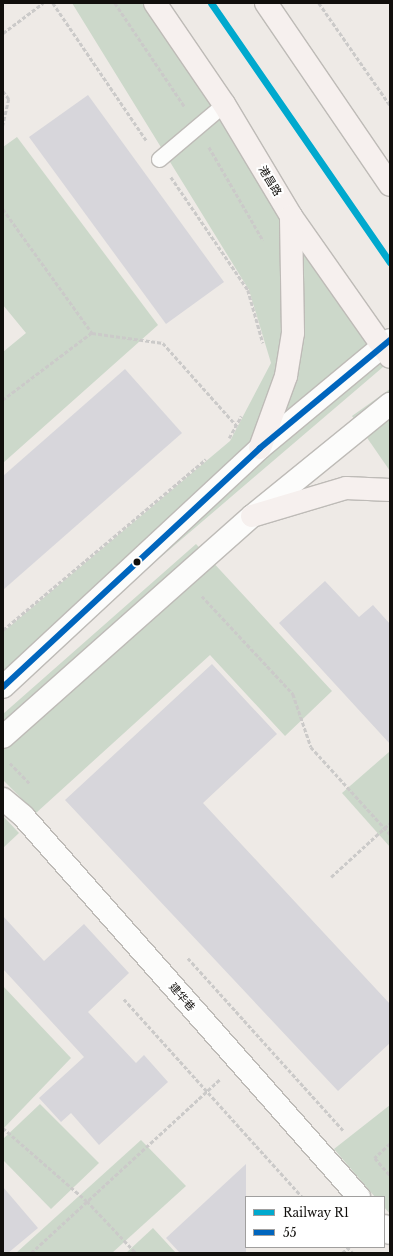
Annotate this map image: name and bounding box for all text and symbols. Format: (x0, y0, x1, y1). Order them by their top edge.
street label: 港昌路 (256, 163, 284, 199)
unlabelled marker (132, 557, 142, 567)
street label: 建华巷 (166, 980, 198, 1014)
legend (245, 1196, 385, 1248)
text: Railway R1 (283, 1205, 349, 1220)
text: 55 (283, 1225, 297, 1240)

